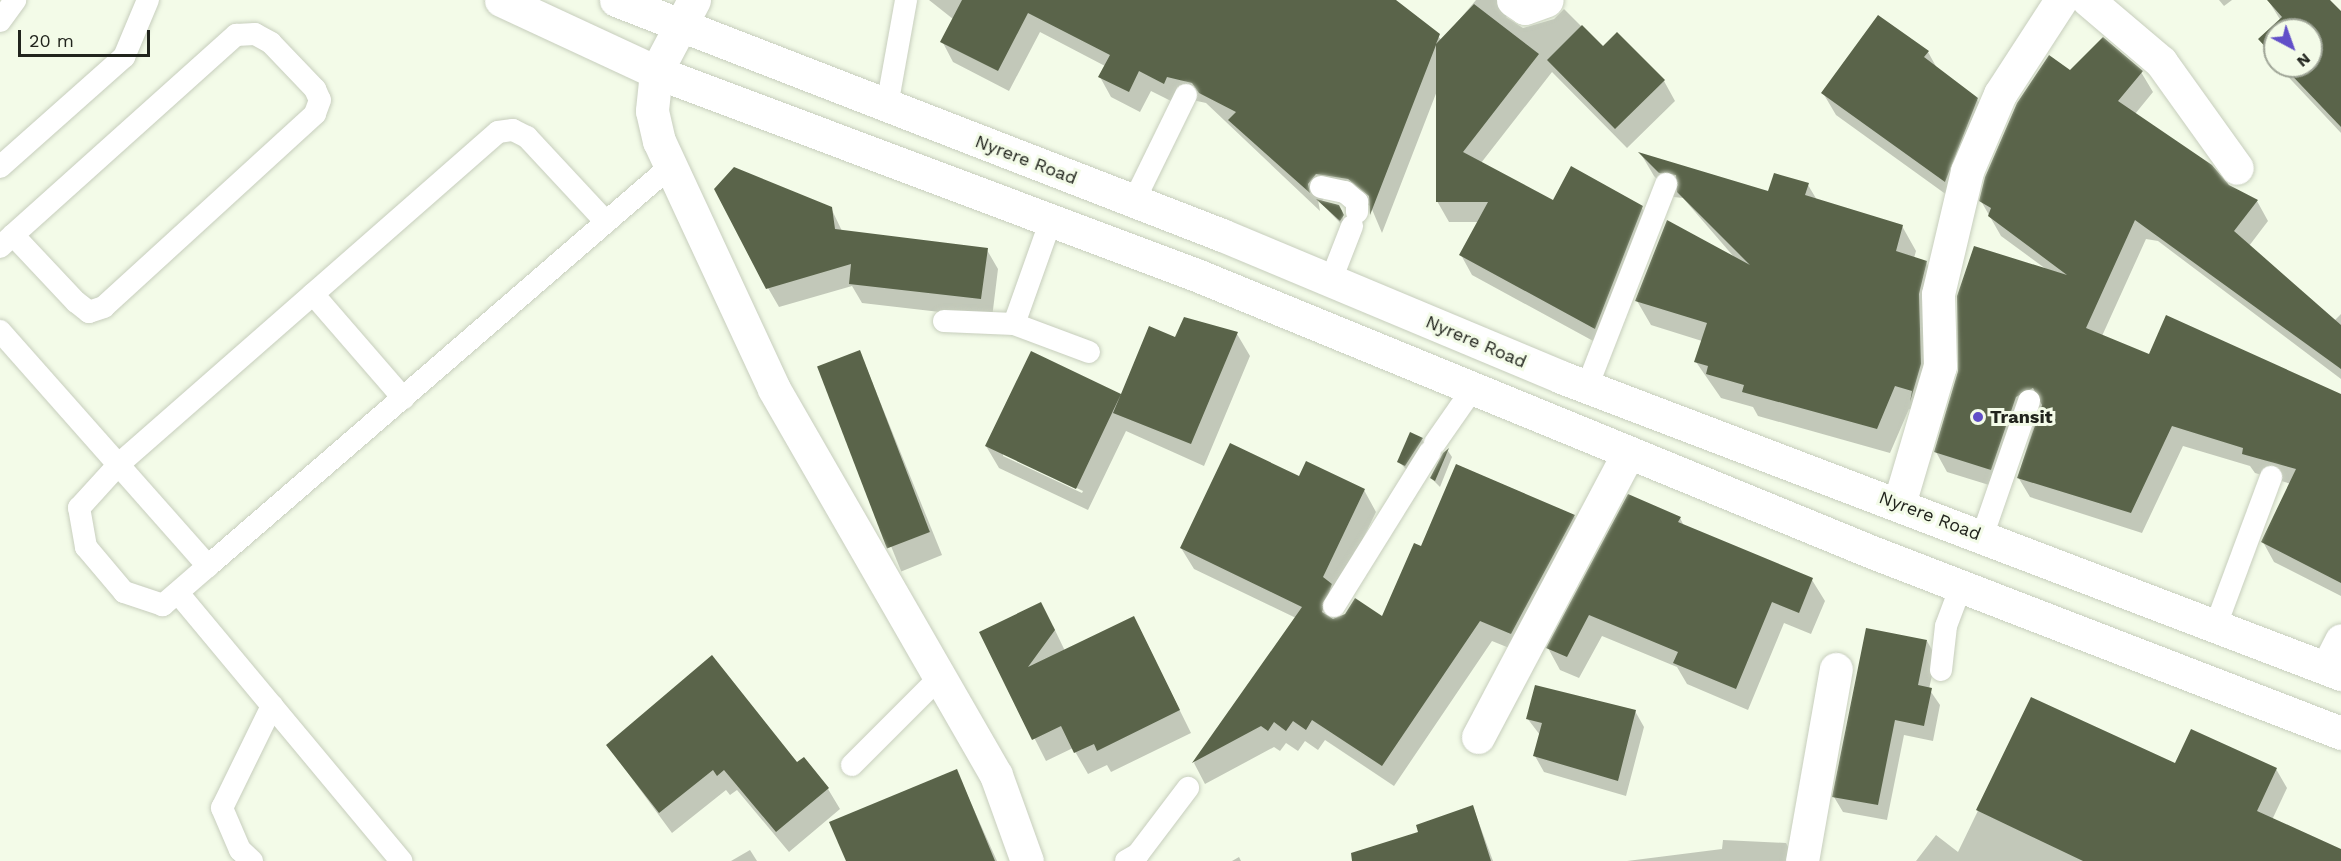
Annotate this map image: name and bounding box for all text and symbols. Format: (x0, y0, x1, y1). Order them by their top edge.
scale bar (21, 18, 153, 56)
north arrow (2263, 18, 2323, 78)
text: 20 m (29, 30, 74, 51)
text: N (2293, 49, 2315, 72)
street label: Nyrere Road (972, 131, 1080, 189)
street label: Nyrere Road (1422, 311, 1530, 373)
place label: Transit (1990, 406, 2053, 428)
marker: Transit (1971, 410, 1985, 424)
street label: Nyrere Road (1876, 487, 1984, 545)

